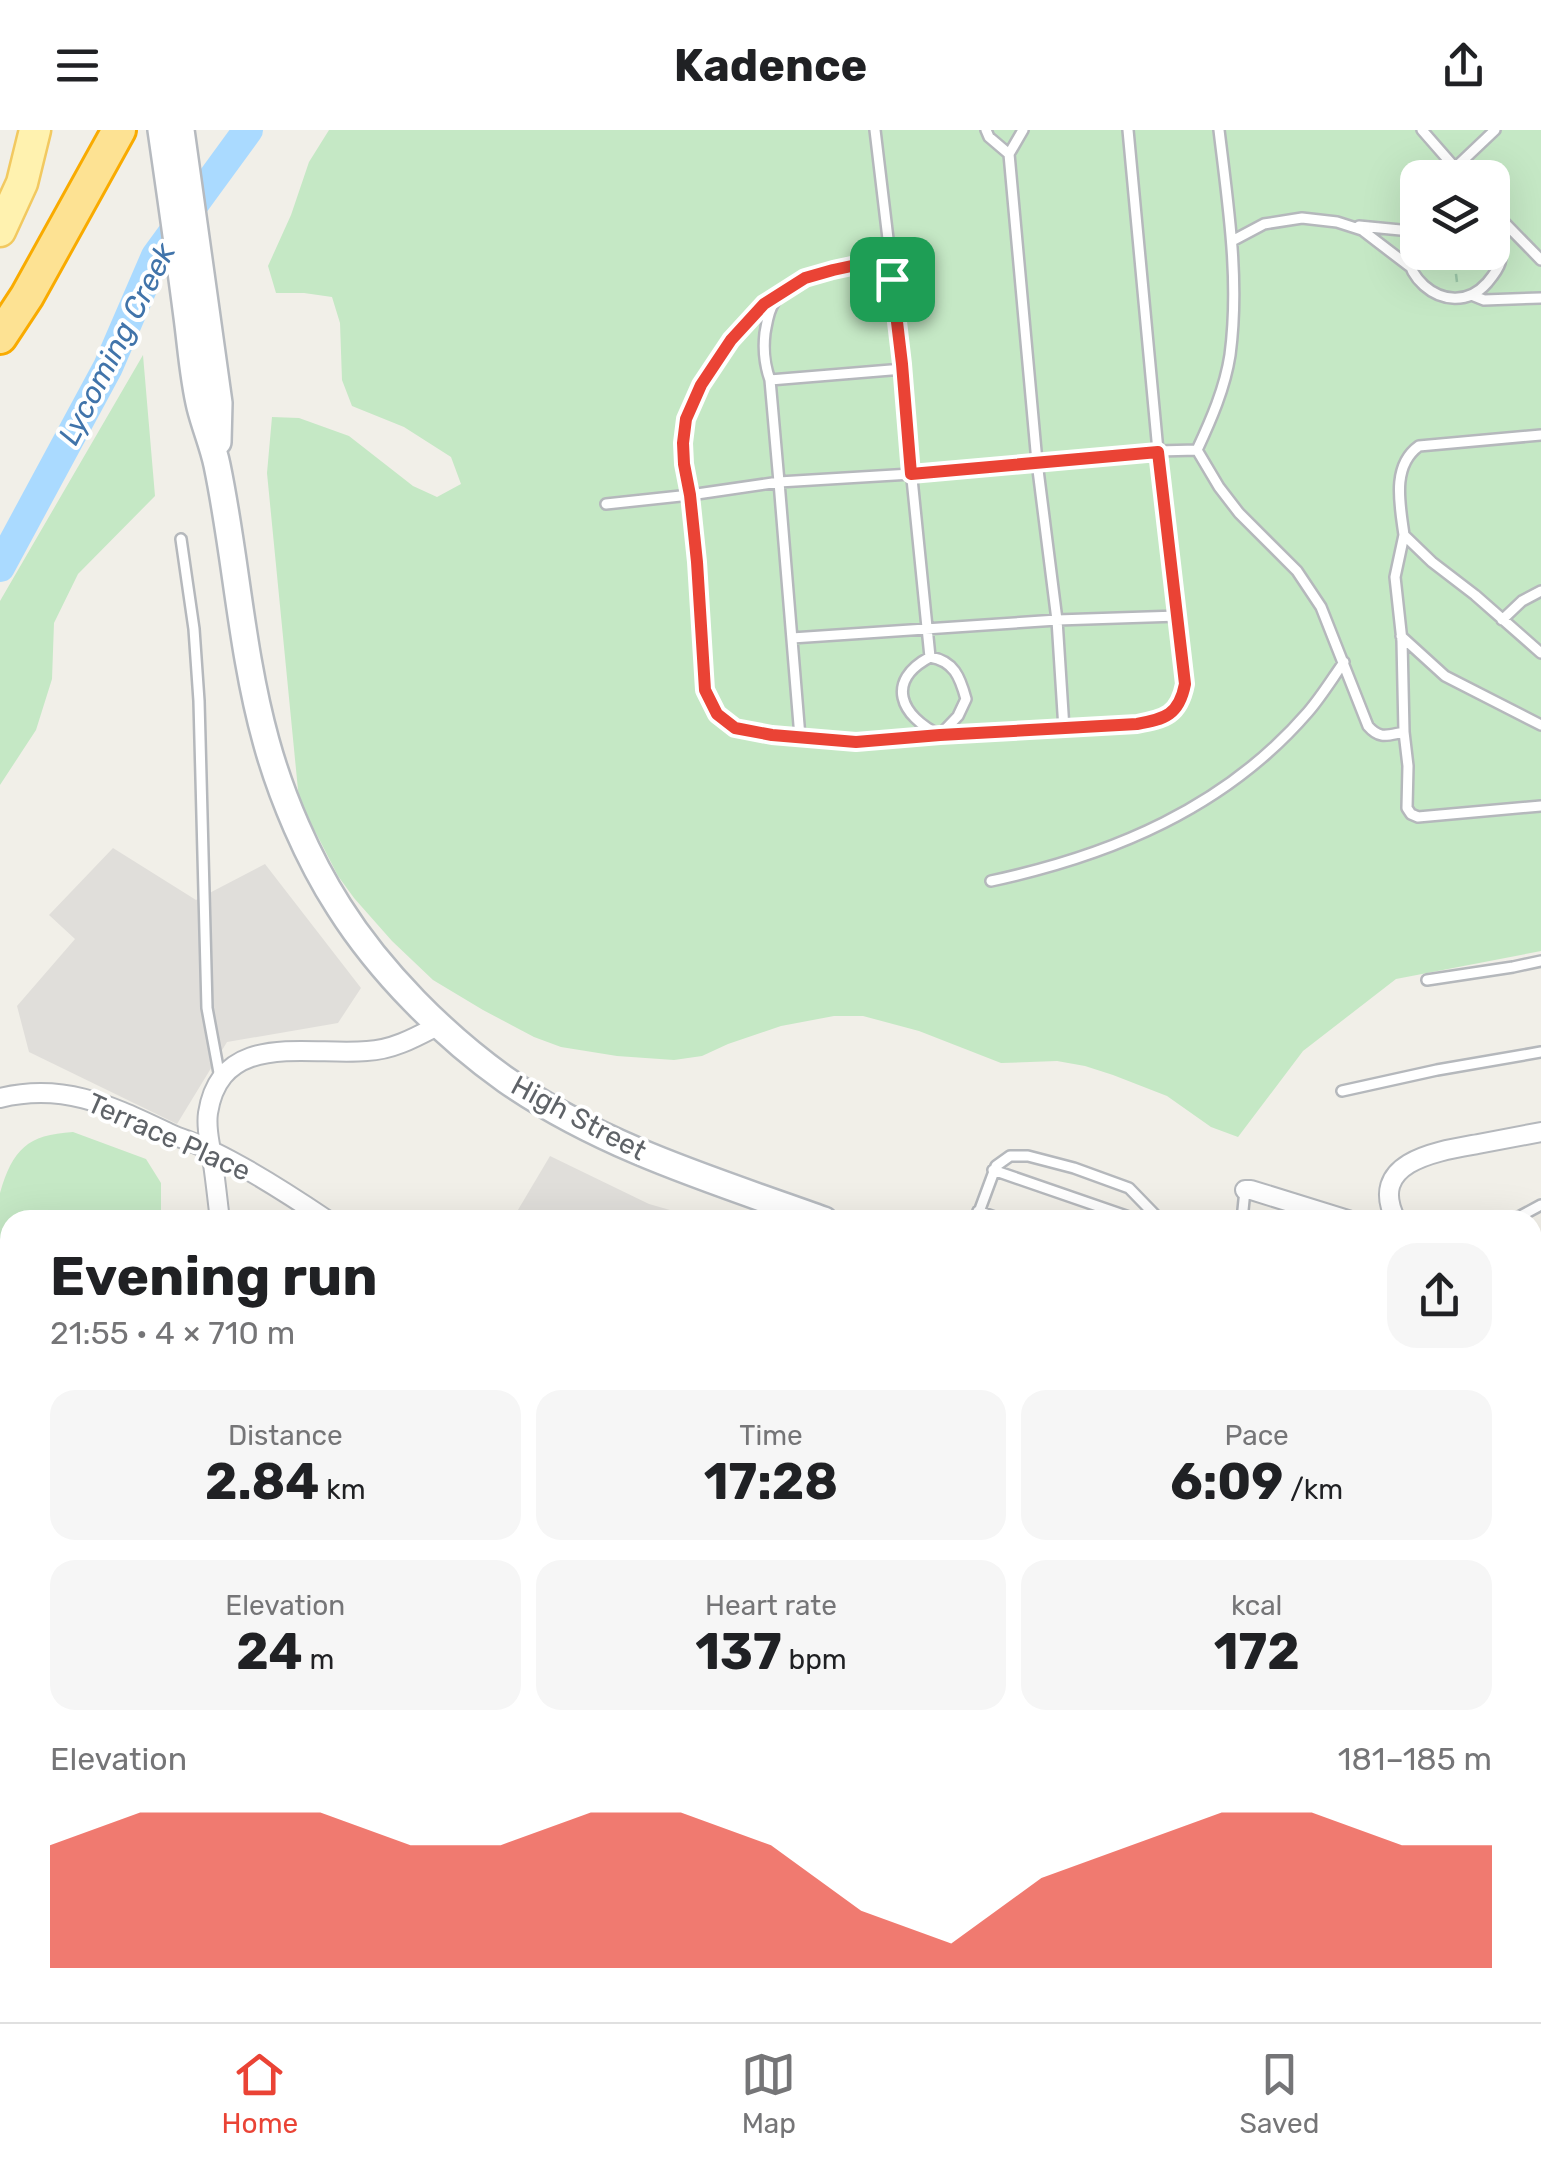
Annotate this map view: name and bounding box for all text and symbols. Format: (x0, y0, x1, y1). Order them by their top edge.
icon: menu (50, 38, 105, 93)
icon: share (1436, 38, 1491, 93)
text: Kadence (674, 39, 867, 92)
map controls (1400, 160, 1510, 270)
button: layers (1400, 160, 1510, 270)
water label: Lycoming Creek (51, 237, 184, 451)
pin (850, 237, 935, 322)
icon: arrive (865, 252, 920, 307)
street label: High Street (506, 1069, 652, 1167)
street label: Terrace Place (82, 1086, 256, 1188)
button: share (1387, 1243, 1492, 1348)
text: Evening run (50, 1244, 378, 1309)
text: 21:55 · 4 × 710 m (50, 1314, 295, 1352)
text: Distance (228, 1419, 343, 1452)
text: Time (739, 1419, 803, 1452)
text: Pace (1225, 1419, 1289, 1452)
text: 2.84 (205, 1452, 319, 1512)
text: 17:28 (704, 1452, 838, 1512)
text: 6:09 (1170, 1452, 1283, 1512)
text: km (319, 1473, 366, 1506)
text: /km (1283, 1473, 1343, 1506)
text: Elevation (225, 1589, 345, 1622)
text: Heart rate (705, 1589, 837, 1622)
text: kcal (1231, 1589, 1282, 1622)
text: 24 (236, 1622, 303, 1682)
text: 137 (695, 1622, 782, 1682)
text: 172 (1214, 1622, 1300, 1682)
text: m (303, 1643, 334, 1676)
text: bpm (782, 1643, 847, 1676)
text: Elevation (50, 1740, 187, 1778)
text: 181–185 m (1338, 1740, 1492, 1778)
tab: Home (222, 2047, 298, 2140)
tab: Map (741, 2047, 796, 2140)
tab: Saved (1239, 2047, 1319, 2140)

